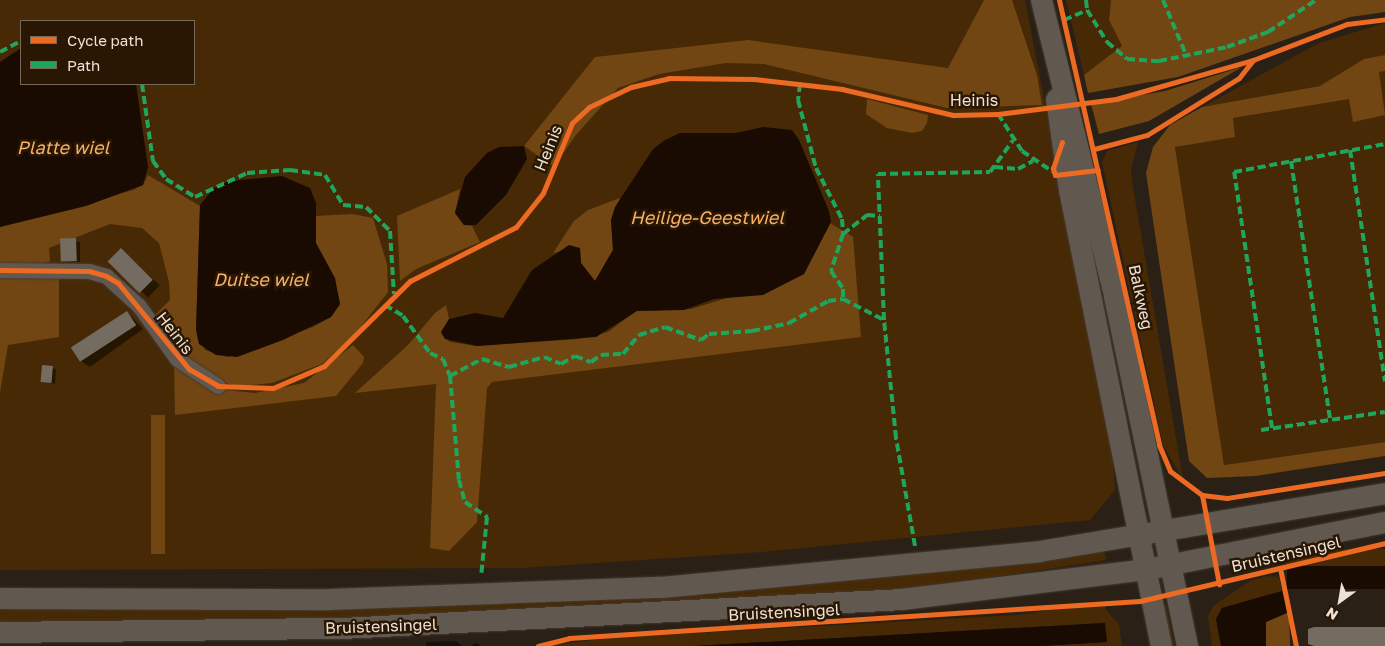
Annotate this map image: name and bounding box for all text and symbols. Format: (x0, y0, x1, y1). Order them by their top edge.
legend (20, 20, 195, 85)
text: Cycle path (67, 31, 143, 49)
text: Path (67, 56, 100, 74)
street label: Heinis (950, 90, 998, 110)
street label: Heinis (530, 122, 566, 174)
water label: Platte wiel (17, 136, 109, 158)
water label: Heilige-Geestwiel (630, 206, 784, 228)
street label: Balkweg (1125, 263, 1157, 331)
water label: Duitse wiel (213, 268, 309, 290)
street label: Heinis (153, 308, 197, 358)
street label: Bruistensingel (1229, 532, 1343, 576)
north arrow (1315, 576, 1365, 626)
street label: Bruistensingel (728, 599, 840, 625)
text: N (1323, 604, 1341, 624)
street label: Bruistensingel (325, 614, 437, 638)

